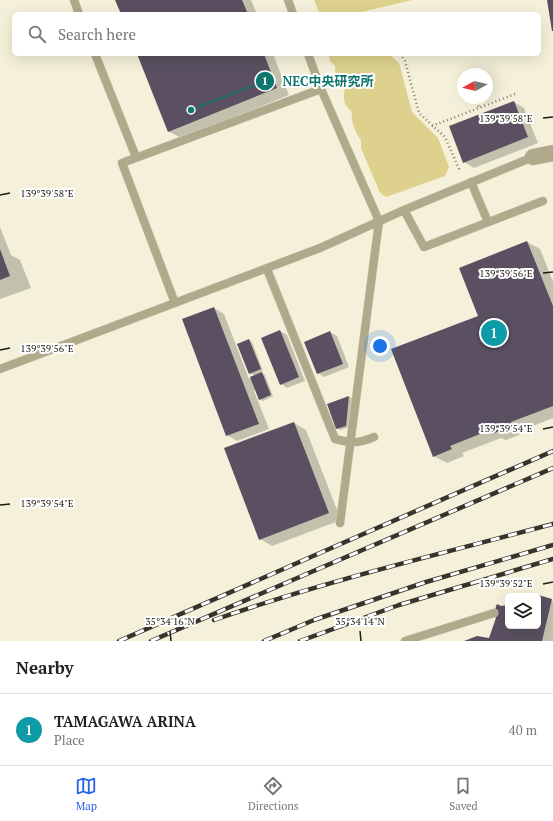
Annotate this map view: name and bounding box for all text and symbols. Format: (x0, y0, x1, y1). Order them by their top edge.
search box (12, 12, 541, 56)
icon: search (26, 23, 48, 45)
text: Search here (58, 24, 136, 44)
north arrow (457, 68, 493, 104)
callout: NEC中央研究所 (255, 69, 382, 94)
text: NEC中央研究所 (282, 72, 374, 90)
text: 1 (262, 73, 268, 88)
text: 139°39'58"E (479, 112, 533, 125)
text: 139°39'58"E (20, 187, 74, 200)
text: 139°39'56"E (479, 267, 533, 280)
pin: 1 (481, 318, 507, 348)
your location (370, 336, 390, 356)
text: 139°39'56"E (20, 342, 74, 355)
text: 139°39'54"E (479, 422, 533, 435)
text: 139°39'54"E (20, 497, 74, 510)
text: 139°39'52"E (479, 577, 533, 590)
map controls (505, 593, 541, 629)
button: layers (505, 593, 541, 629)
text: 35°34'16"N (145, 615, 195, 628)
text: 35°34'14"N (335, 615, 385, 628)
text: Nearby (16, 656, 74, 679)
text: TAMAGAWA ARINA (54, 711, 196, 731)
text: 1 (25, 721, 33, 739)
text: 40 m (509, 721, 537, 739)
text: Place (54, 731, 85, 749)
tab: Map (75, 775, 97, 813)
tab: Directions (248, 775, 299, 813)
tab: Saved (449, 775, 478, 813)

